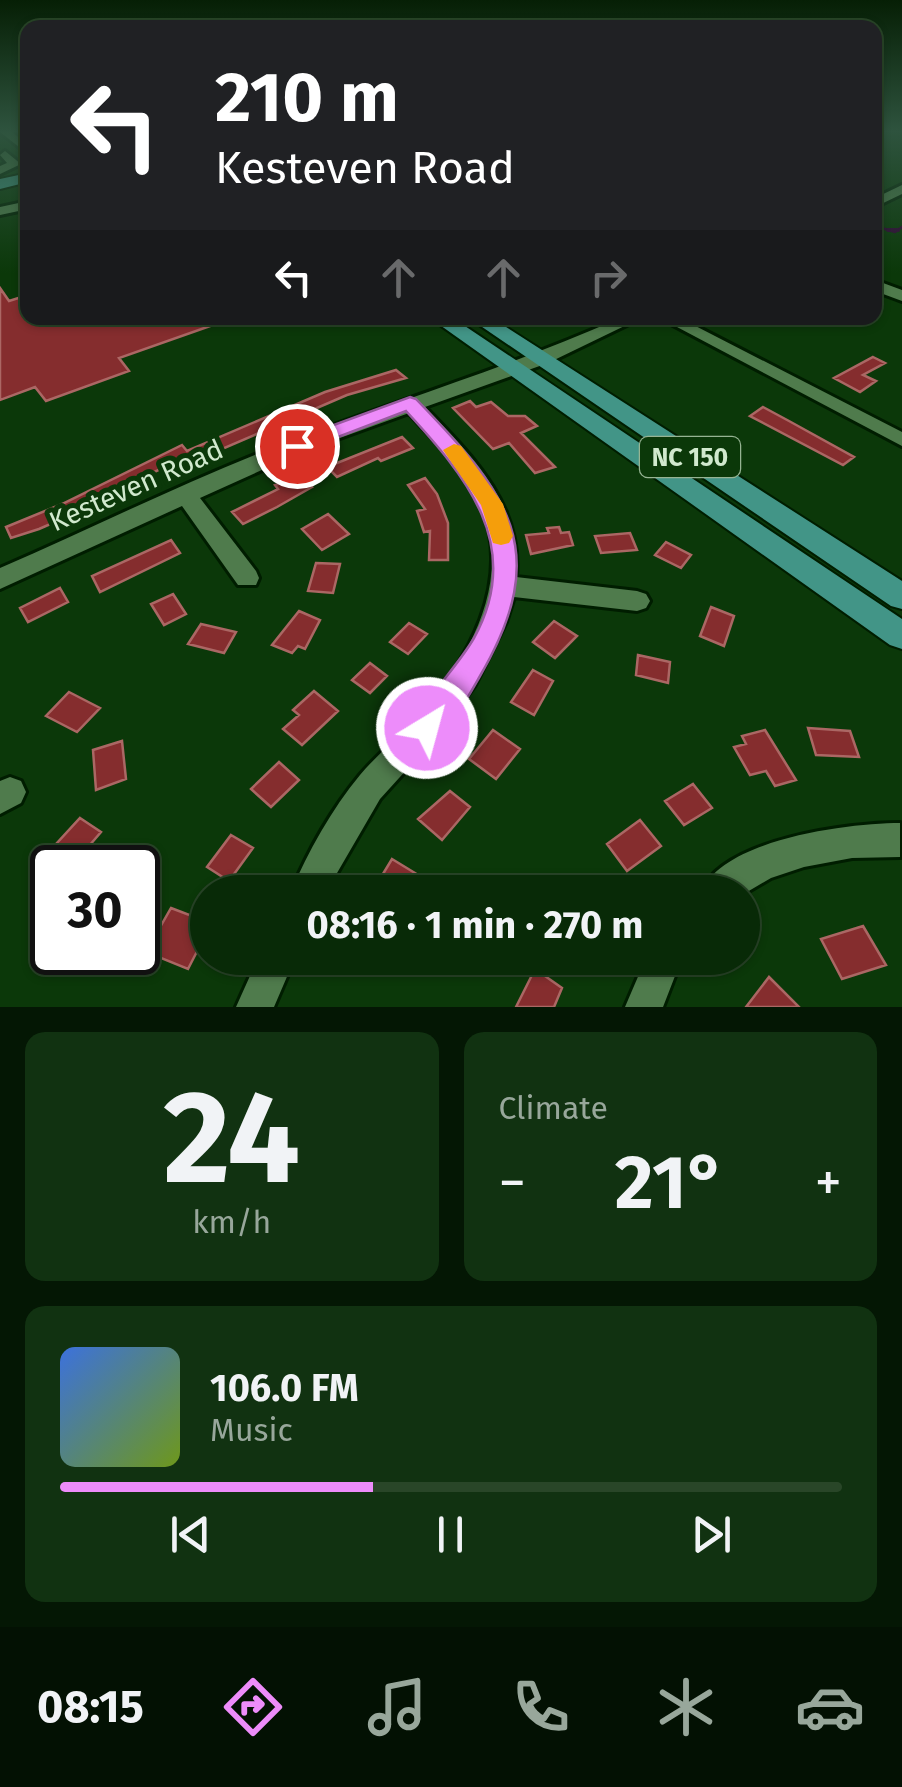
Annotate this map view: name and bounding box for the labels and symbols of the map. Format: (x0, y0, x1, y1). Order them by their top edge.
pin (255, 404, 340, 489)
street label: Kesteven Road (44, 432, 228, 538)
road number: NC 150 (640, 437, 740, 477)
position arrow (375, 676, 479, 780)
speed limit sign: 30 (30, 845, 160, 975)

